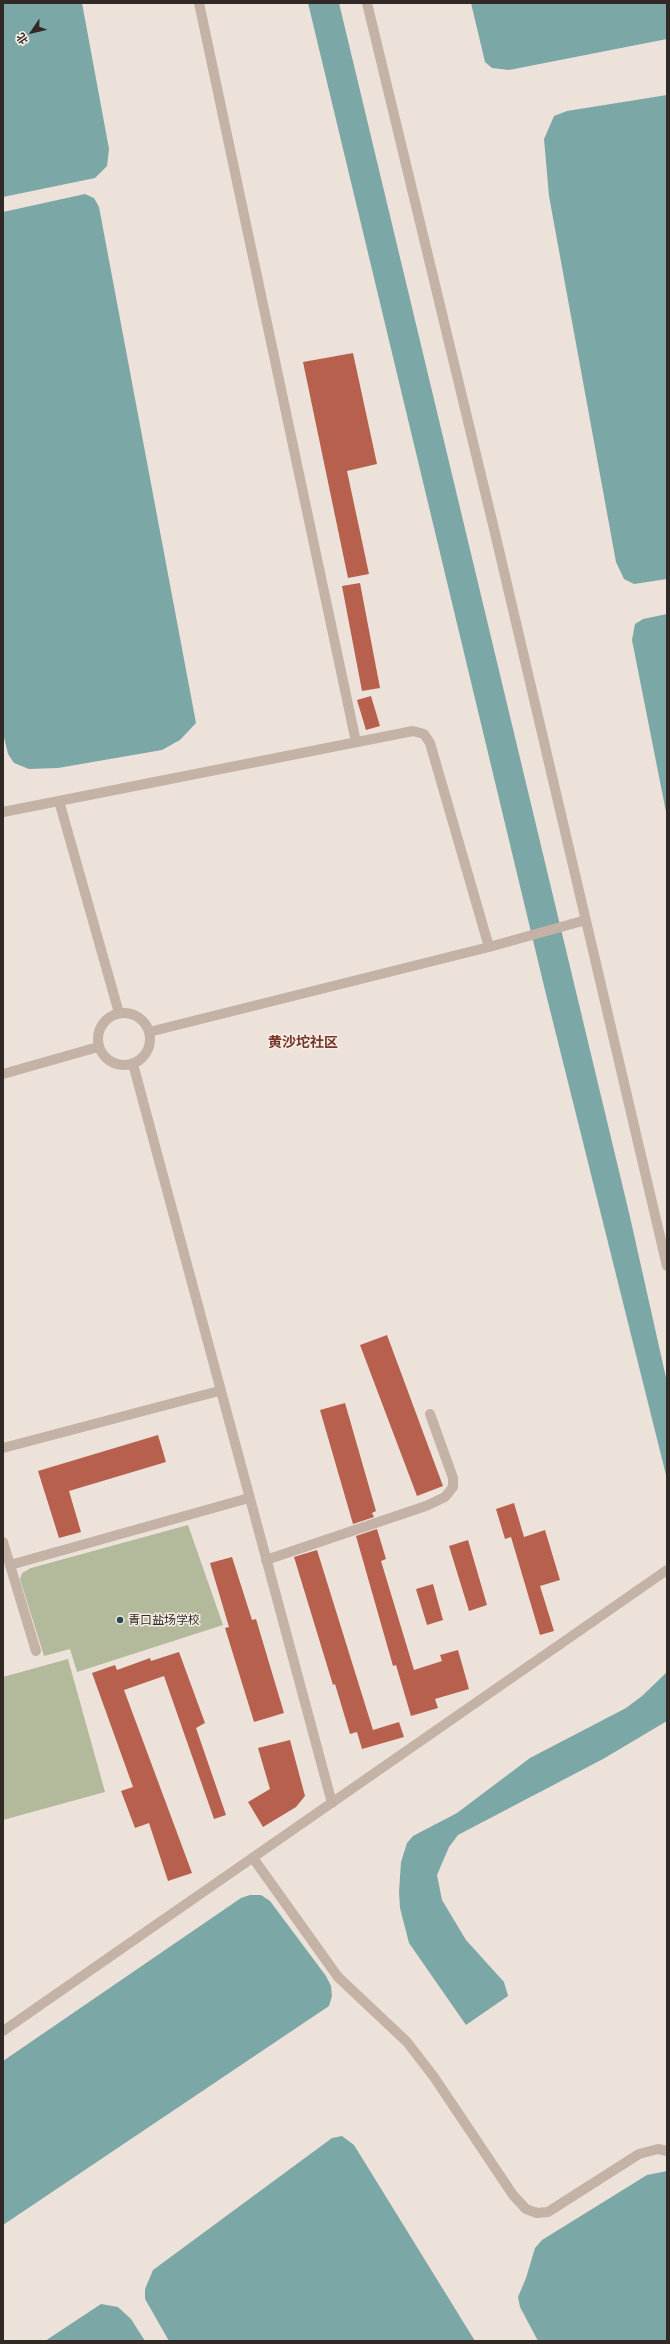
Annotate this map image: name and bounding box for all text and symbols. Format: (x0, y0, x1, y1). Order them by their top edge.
north arrow (12, 12, 52, 52)
text: 北 (14, 31, 30, 47)
district label: 黄沙坨社区 (268, 1035, 338, 1051)
place label: 青口盐场学校 (128, 1613, 200, 1627)
marker: 青口盐场学校 (115, 1615, 125, 1625)

